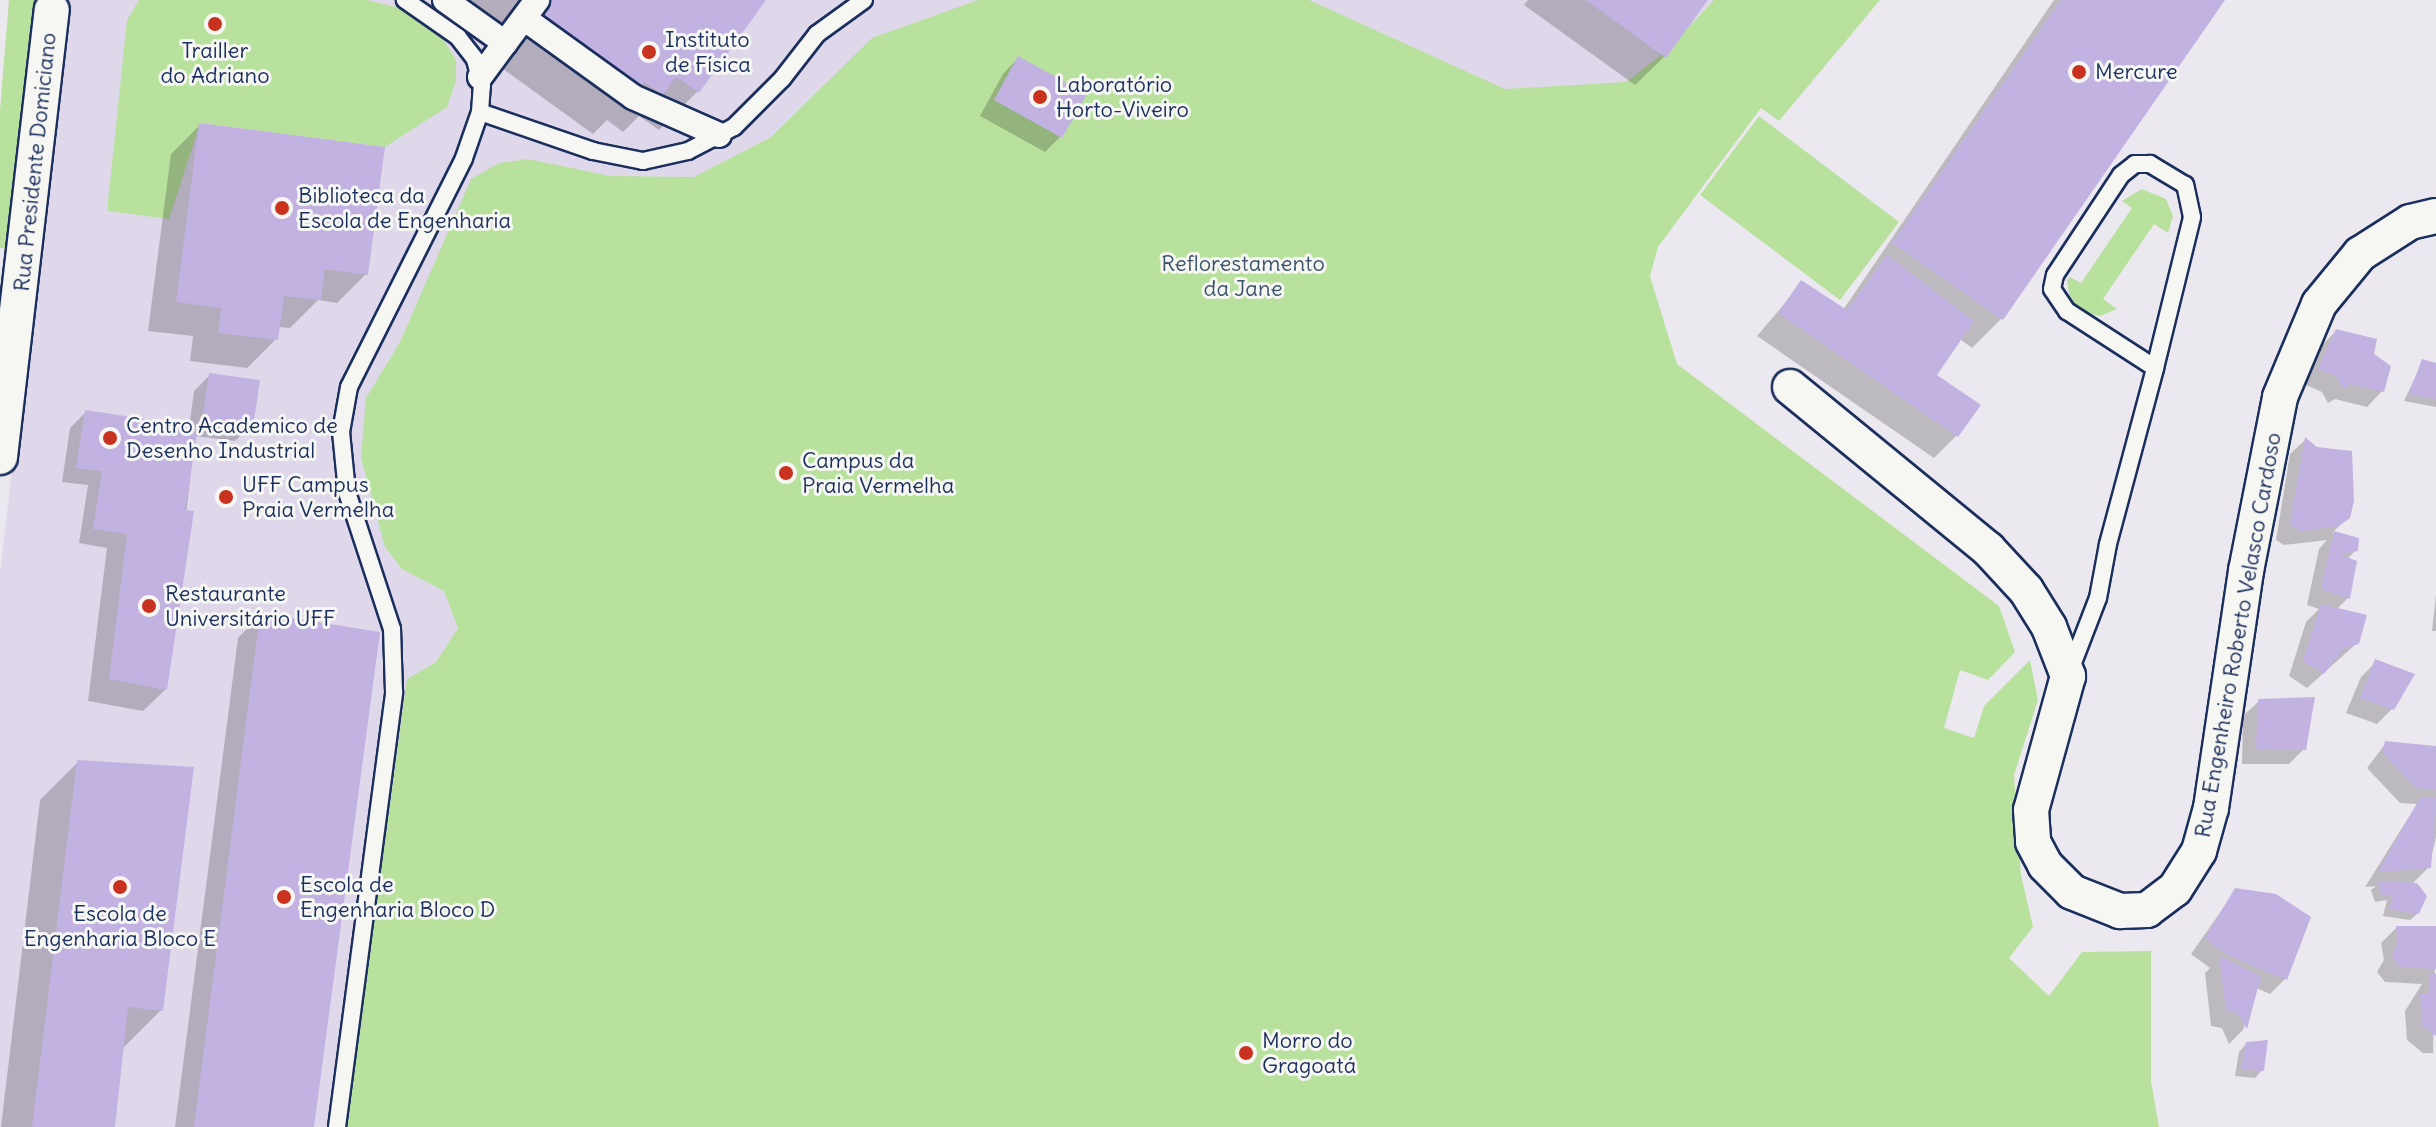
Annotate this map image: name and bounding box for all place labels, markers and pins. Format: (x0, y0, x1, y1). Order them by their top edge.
marker: Trailler do Adriano (206, 15, 224, 33)
place label: Instituto de Física (665, 26, 751, 78)
place label: Trailler do Adriano (160, 37, 270, 88)
marker: Instituto de Física (640, 43, 658, 61)
place label: Mercure (2095, 59, 2178, 85)
marker: Mercure (2070, 63, 2088, 81)
place label: Laboratório Horto-Viveiro (1056, 71, 1189, 122)
marker: Laboratório Horto-Viveiro (1031, 88, 1049, 106)
place label: Biblioteca da Escola de Engenharia (298, 182, 511, 234)
marker: Biblioteca da Escola de Engenharia (273, 199, 291, 217)
place label: Centro Academico de Desenho Industrial (126, 412, 338, 464)
marker: Centro Academico de Desenho Industrial (101, 429, 119, 447)
place label: Campus da Praia Vermelha (802, 447, 954, 498)
marker: Campus da Praia Vermelha (777, 464, 795, 482)
place label: UFF Campus Praia Vermelha (242, 471, 394, 522)
marker: UFF Campus Praia Vermelha (217, 488, 235, 506)
place label: Restaurante Universitário UFF (165, 580, 335, 632)
marker: Restaurante Universitário UFF (140, 597, 158, 615)
place label: Escola de Engenharia Bloco D (300, 871, 495, 922)
marker: Escola de Engenharia Bloco E (111, 878, 129, 896)
marker: Escola de Engenharia Bloco D (275, 888, 293, 906)
place label: Escola de Engenharia Bloco E (24, 900, 216, 952)
place label: Morro do Gragoatá (1262, 1027, 1356, 1078)
marker: Morro do Gragoatá (1237, 1044, 1255, 1062)

